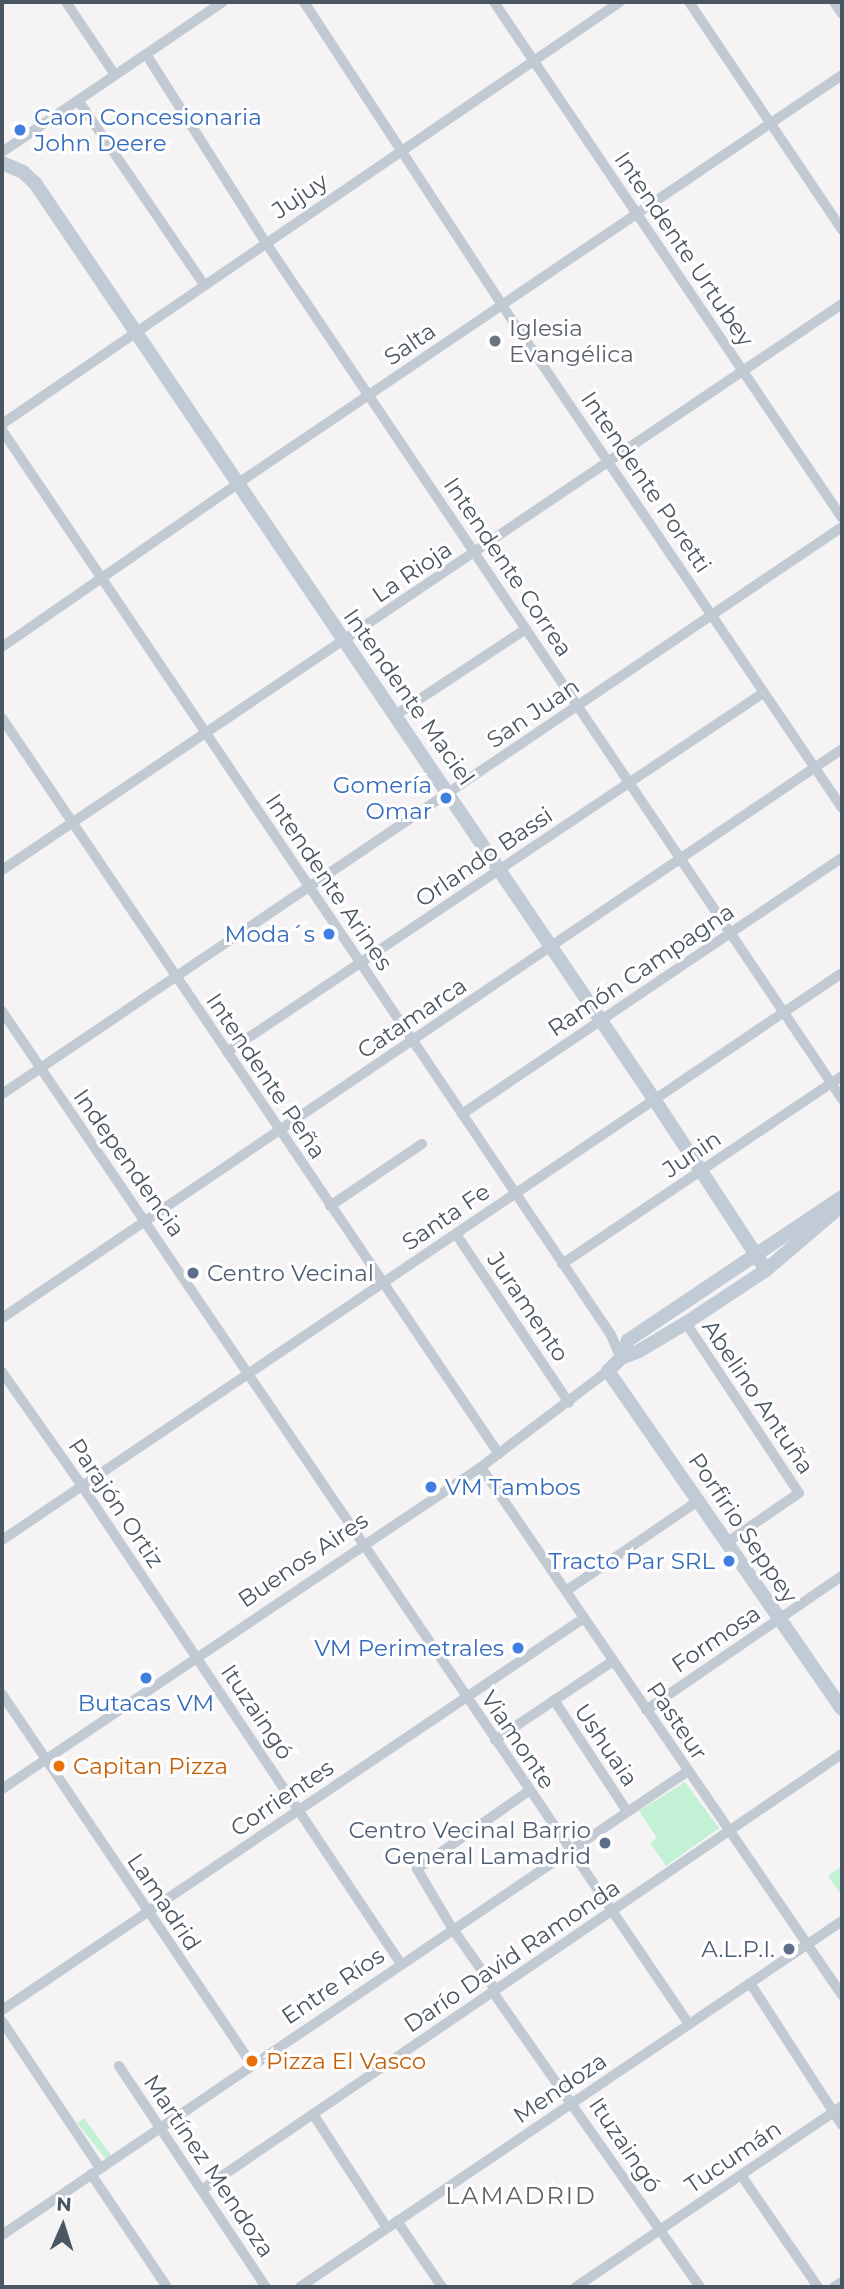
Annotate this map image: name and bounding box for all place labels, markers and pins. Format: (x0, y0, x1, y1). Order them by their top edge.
place label: Caon Concesionaria John Deere (34, 103, 262, 157)
marker: Caon Concesionaria John Deere (12, 122, 28, 138)
place label: Iglesia Evangélica (509, 314, 634, 368)
marker: Iglesia Evangélica (487, 333, 503, 349)
place label: Gomería Omar (333, 771, 432, 825)
marker: Gomería Omar (438, 790, 454, 806)
place label: Moda´s (224, 920, 315, 948)
marker: Moda´s (321, 926, 337, 942)
place label: Centro Vecinal (207, 1259, 374, 1287)
marker: Centro Vecinal (185, 1265, 201, 1281)
place label: VM Tambos (445, 1473, 580, 1501)
marker: VM Tambos (423, 1479, 439, 1495)
place label: Tracto Par SRL (549, 1547, 715, 1575)
marker: Tracto Par SRL (721, 1553, 737, 1569)
place label: VM Perimetrales (314, 1634, 504, 1662)
marker: VM Perimetrales (510, 1640, 526, 1656)
marker: Butacas VM (138, 1670, 154, 1686)
place label: Butacas VM (78, 1689, 214, 1717)
place label: Capitan Pizza (73, 1752, 228, 1780)
marker: Capitan Pizza (51, 1758, 67, 1774)
place label: Centro Vecinal Barrio General Lamadrid (348, 1816, 591, 1870)
marker: Centro Vecinal Barrio General Lamadrid (597, 1835, 613, 1851)
place label: A.L.P.I. (701, 1935, 775, 1963)
marker: A.L.P.I. (781, 1941, 797, 1957)
place label: Pizza El Vasco (266, 2047, 426, 2075)
marker: Pizza El Vasco (244, 2053, 260, 2069)

